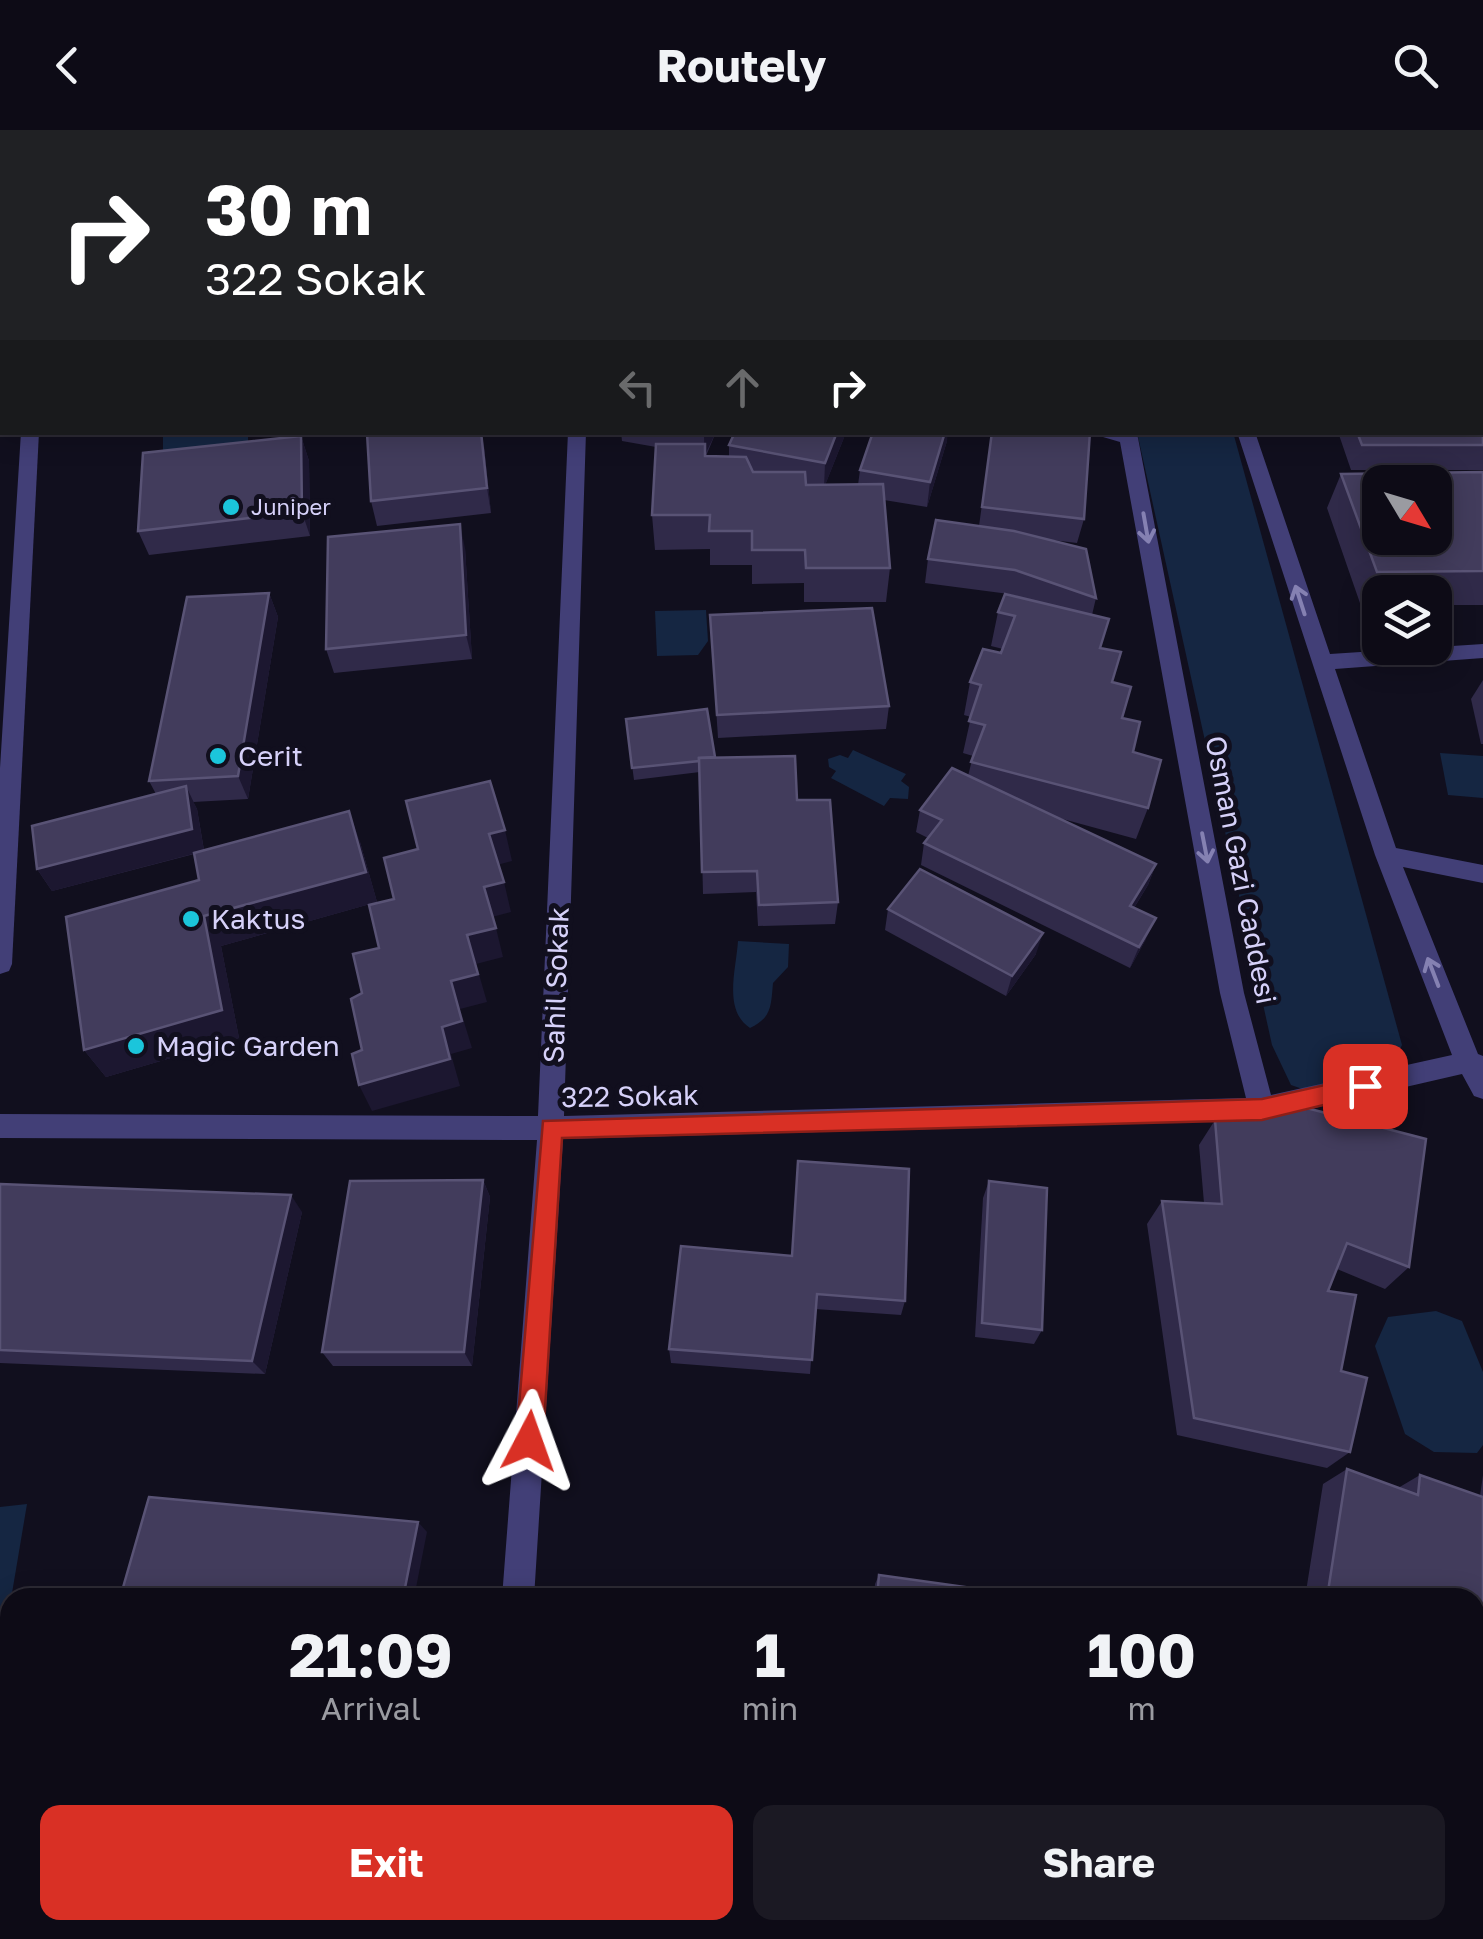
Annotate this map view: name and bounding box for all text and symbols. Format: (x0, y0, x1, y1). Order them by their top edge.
icon: back (40, 38, 95, 93)
text: Routely (656, 38, 827, 92)
icon: search (1388, 38, 1443, 93)
text: 30 m (205, 166, 372, 250)
icon: right (40, 170, 170, 300)
text: 322 Sokak (205, 251, 426, 305)
icon: left (610, 360, 665, 415)
icon: ahead (715, 360, 770, 415)
icon: right (820, 360, 875, 415)
north arrow (1362, 465, 1452, 555)
map controls (1362, 465, 1452, 665)
place label: Juniper (251, 493, 331, 520)
marker: Juniper (220, 496, 242, 518)
one-way arrow (1137, 511, 1156, 544)
button: layers (1362, 575, 1452, 665)
one-way arrow (1290, 584, 1308, 616)
street label: Osman Gazi Caddesi (1199, 733, 1284, 1007)
place label: Cerit (238, 739, 303, 772)
marker: Cerit (207, 745, 229, 767)
one-way arrow (1196, 831, 1215, 864)
place label: Kaktus (211, 902, 305, 935)
street label: Sahil Sokak (536, 906, 575, 1064)
marker: Kaktus (180, 908, 202, 930)
one-way arrow (1422, 957, 1440, 987)
place label: Magic Garden (156, 1029, 340, 1062)
marker: Magic Garden (125, 1035, 147, 1057)
pin (1323, 1044, 1408, 1129)
icon: arrive (1338, 1059, 1393, 1114)
street label: 322 Sokak (561, 1078, 699, 1113)
position arrow (477, 1389, 581, 1493)
text: 21:09 (289, 1618, 453, 1690)
text: 1 (754, 1618, 785, 1690)
text: 100 (1087, 1618, 1196, 1690)
text: Arrival (321, 1689, 421, 1727)
text: min (742, 1689, 798, 1727)
text: m (1127, 1689, 1156, 1727)
button: Exit (40, 1805, 733, 1920)
button: Share (753, 1805, 1445, 1920)

